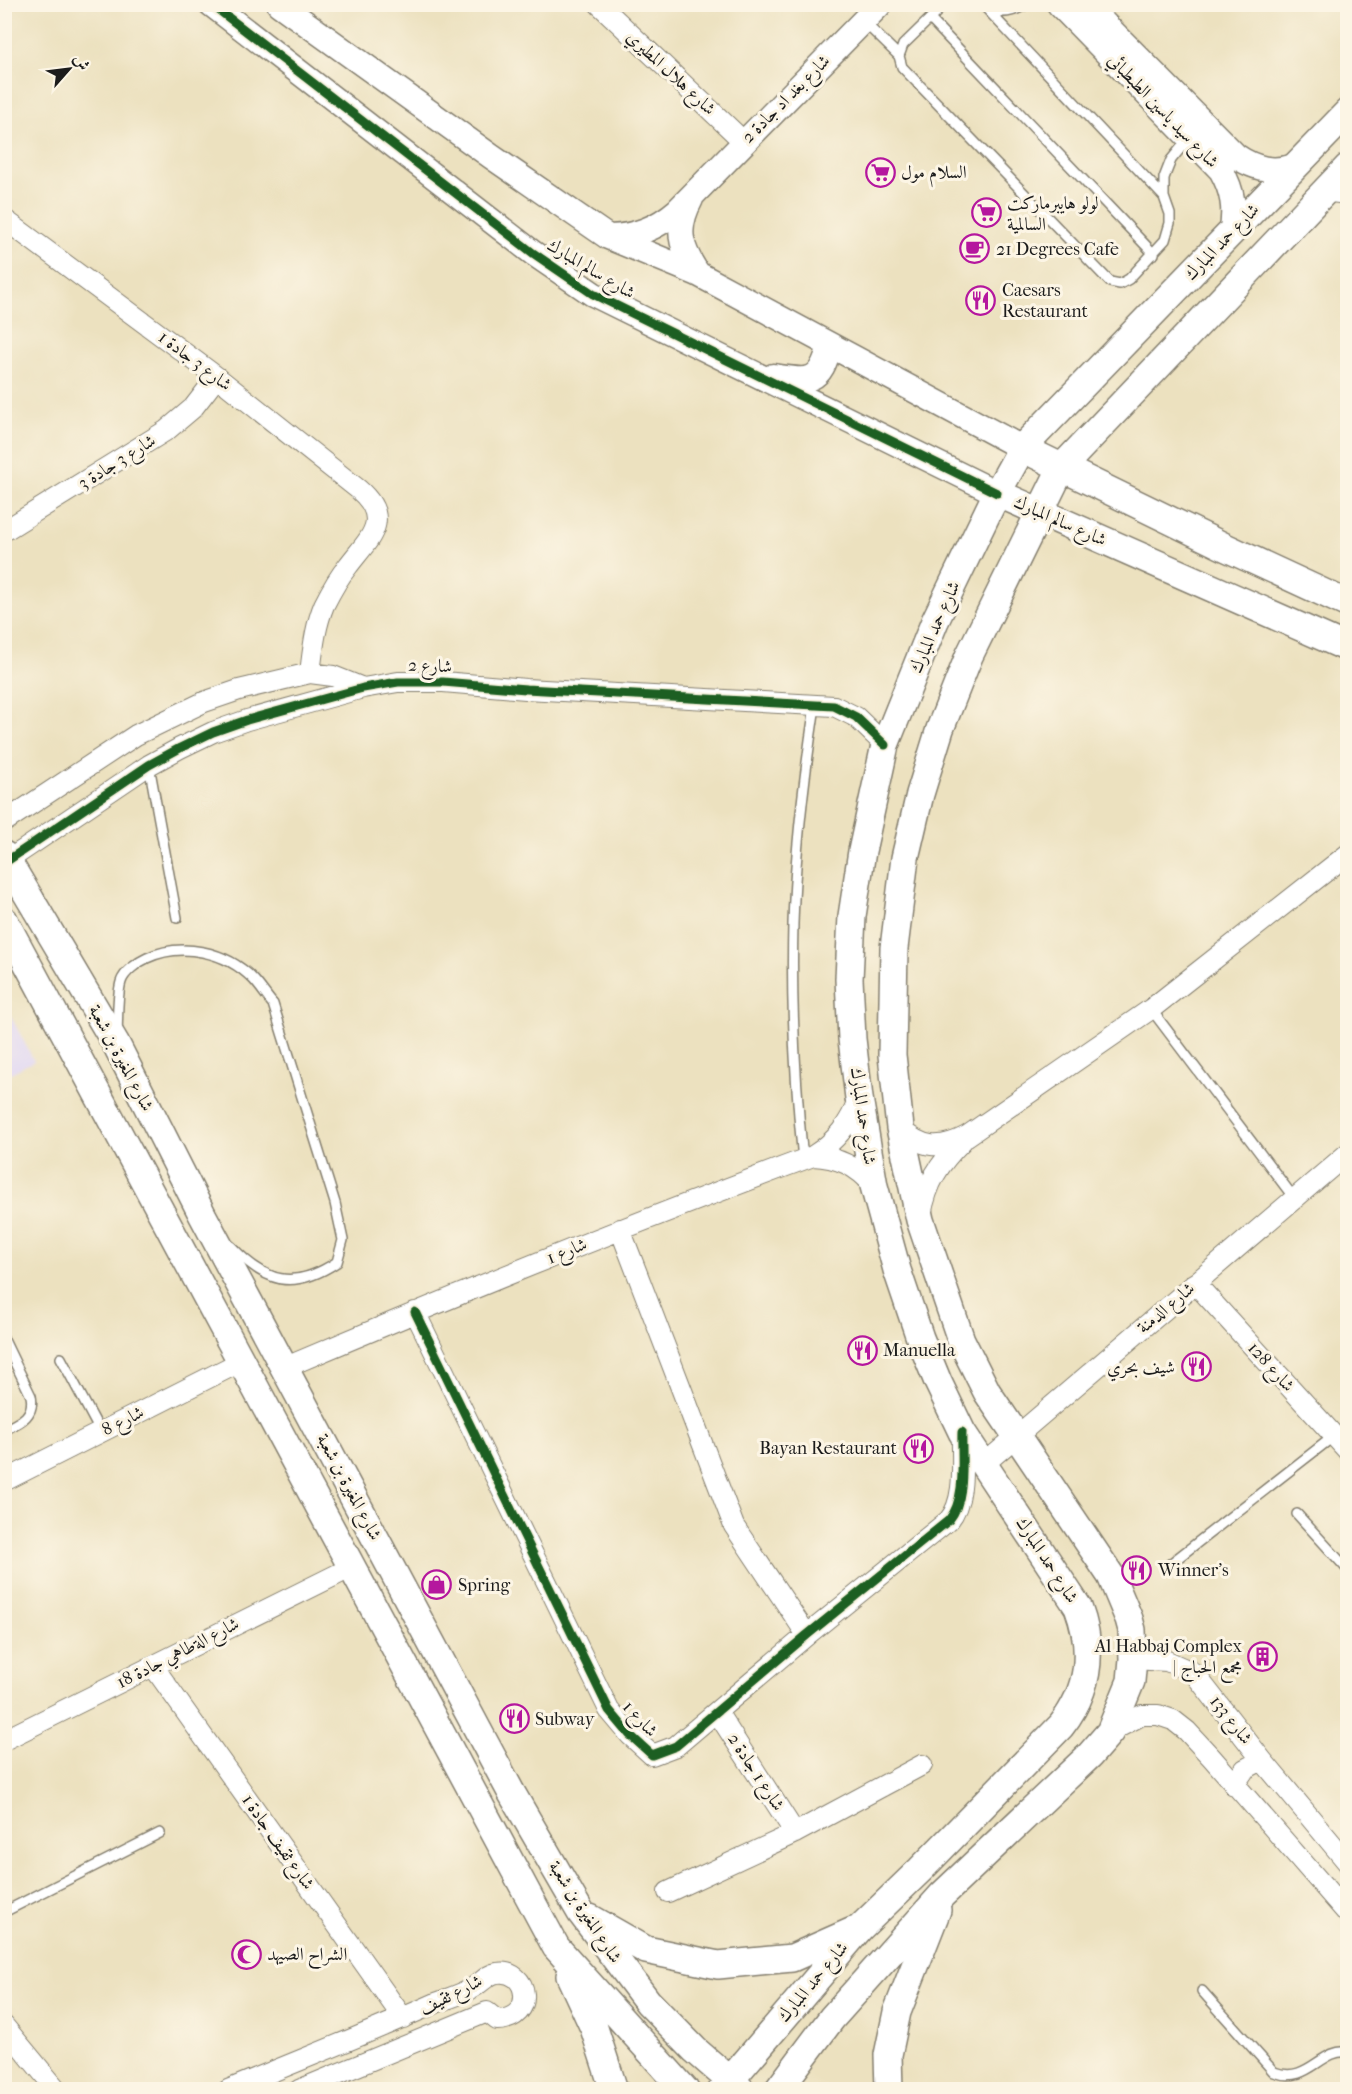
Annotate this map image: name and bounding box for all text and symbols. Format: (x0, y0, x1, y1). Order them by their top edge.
street label: شارع هلال المطيري (619, 26, 720, 123)
north arrow (39, 39, 99, 99)
street label: شارع بغد اد جادة 2 (737, 50, 837, 150)
street label: شارع سيد ياسين الطبطبائي (1100, 50, 1223, 175)
text: ش (70, 51, 94, 74)
supermarket icon: السلام مول (864, 156, 896, 188)
place label: السلام مول (901, 162, 967, 188)
place label: لولو هايبرماركت السالمية (1007, 193, 1099, 235)
supermarket icon: لولو هايبرماركت السالمية (970, 197, 1002, 229)
street label: شارع حمد المبارك (1180, 199, 1267, 287)
cafe icon: 21 Degrees Cafe (959, 233, 991, 265)
street label: شارع سالم المبارك (541, 234, 639, 308)
place label: 21 Degrees Cafe (996, 239, 1119, 260)
place label: Caesars Restaurant (1002, 280, 1089, 322)
restaurant icon: Caesars Restaurant (965, 284, 997, 316)
street label: شارع 3 جادة 1 (152, 327, 236, 399)
street label: شارع 3 جادة 3 (74, 430, 162, 497)
street label: شارع سالم المبارك (1008, 491, 1110, 555)
street label: شارع حمد المبارك (905, 578, 968, 678)
street label: شارع 2 (407, 655, 453, 681)
street label: شارع المغيرة بن شعبة (81, 1001, 158, 1117)
street label: شارع حمد المبارك (842, 1066, 880, 1167)
street label: شارع 1 (544, 1233, 592, 1272)
street label: شارع الدمنة (1133, 1278, 1202, 1341)
restaurant icon: Manuella (846, 1334, 878, 1366)
street label: شارع 128 (1240, 1338, 1299, 1399)
place label: Manuella (883, 1340, 956, 1361)
restaurant icon: شيف بحري (1180, 1351, 1212, 1383)
place label: شيف بحري (1107, 1357, 1175, 1382)
street label: شارع 8 (99, 1402, 149, 1444)
street label: شارع المغيرة بن شعبة (309, 1430, 386, 1546)
restaurant icon: Bayan Restaurant (902, 1432, 934, 1464)
place label: Bayan Restaurant (759, 1438, 898, 1459)
street label: شارع حمد المبارك (1008, 1513, 1083, 1609)
restaurant icon: Winner's (1121, 1554, 1153, 1586)
place label: Winner's (1157, 1560, 1229, 1581)
shop icon: Spring (421, 1569, 453, 1601)
place label: Spring (458, 1575, 510, 1596)
street label: شارع الةطاهي جادة 18 (113, 1613, 245, 1696)
place label: Al Habbaj Complex | مجمع الحباج (1094, 1636, 1243, 1683)
building icon: Al Habbaj Complex | مجمع الحباج (1247, 1640, 1279, 1672)
street label: شارع 133 (1202, 1691, 1257, 1751)
street label: شارع 1 (615, 1697, 662, 1744)
restaurant icon: Subway (498, 1703, 530, 1735)
place label: Subway (535, 1709, 596, 1730)
street label: شارع 1 جادة 2 (720, 1729, 789, 1817)
street label: شارع ثقيف جادة 1 (234, 1790, 319, 1896)
street label: شارع المغيرة بن شعبة (541, 1857, 626, 1969)
mosque icon: الشراح الصيهد (230, 1938, 262, 1970)
street label: شارع حمد المبارك (773, 1938, 856, 2029)
place label: الشراح الصيهد (267, 1944, 347, 1970)
street label: شارع ثقيف (416, 1970, 488, 2023)

